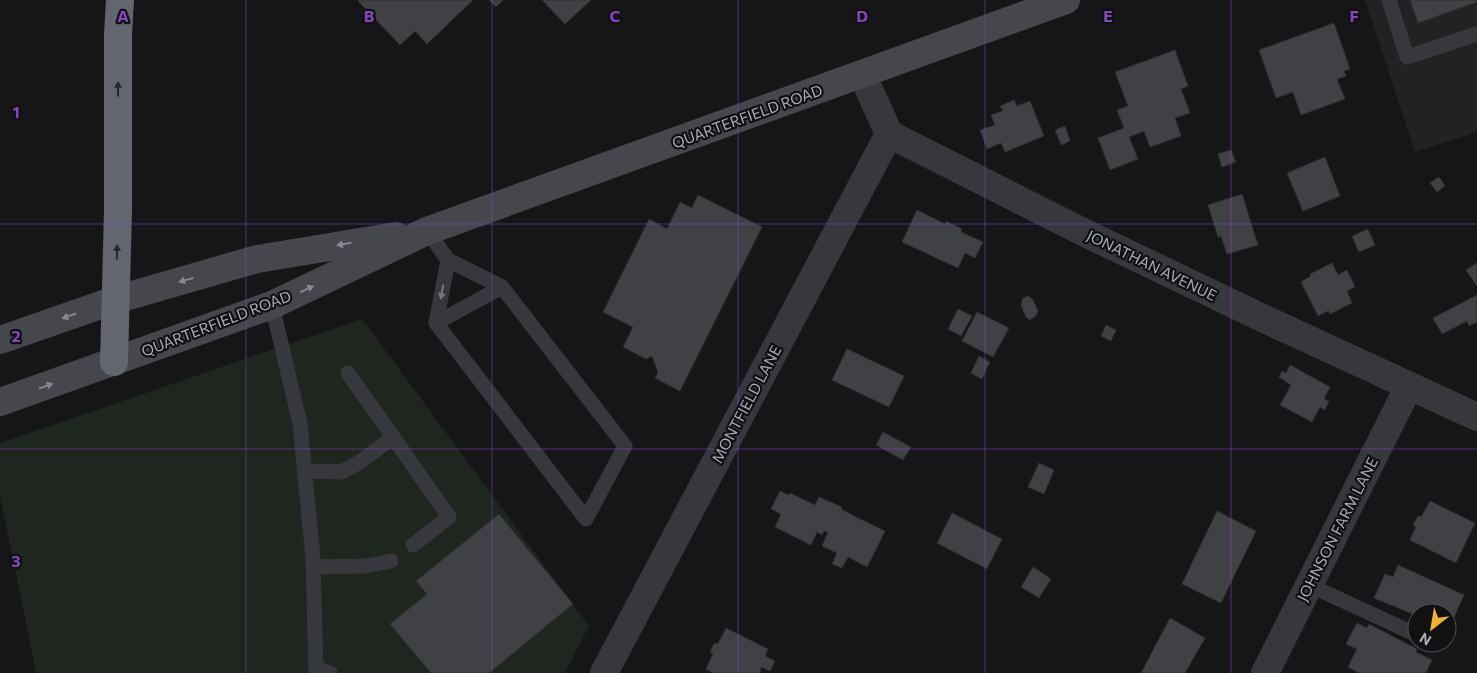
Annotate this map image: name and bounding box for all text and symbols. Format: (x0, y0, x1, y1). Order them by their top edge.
text: A (117, 6, 129, 25)
text: B (364, 6, 375, 25)
text: C (610, 6, 621, 25)
text: D (856, 6, 868, 25)
text: E (1103, 6, 1113, 25)
text: F (1349, 6, 1359, 25)
street label: QUARTERFIELD ROAD (669, 80, 825, 152)
one-way arrow (114, 81, 122, 97)
text: 1 (12, 102, 20, 121)
street label: JONATHAN AVENUE (1084, 226, 1220, 304)
one-way arrow (336, 241, 352, 249)
one-way arrow (113, 243, 121, 259)
one-way arrow (178, 276, 193, 284)
one-way arrow (300, 284, 314, 292)
one-way arrow (437, 284, 445, 300)
street label: QUARTERFIELD ROAD (139, 286, 293, 360)
one-way arrow (61, 312, 76, 320)
text: 2 (11, 326, 21, 345)
street label: MONTFIELD LANE (707, 342, 785, 466)
one-way arrow (39, 382, 54, 390)
street label: JOHNSON FARM LANE (1293, 454, 1381, 604)
text: 3 (11, 551, 21, 570)
north arrow (1407, 603, 1457, 653)
text: N (1416, 630, 1434, 650)

